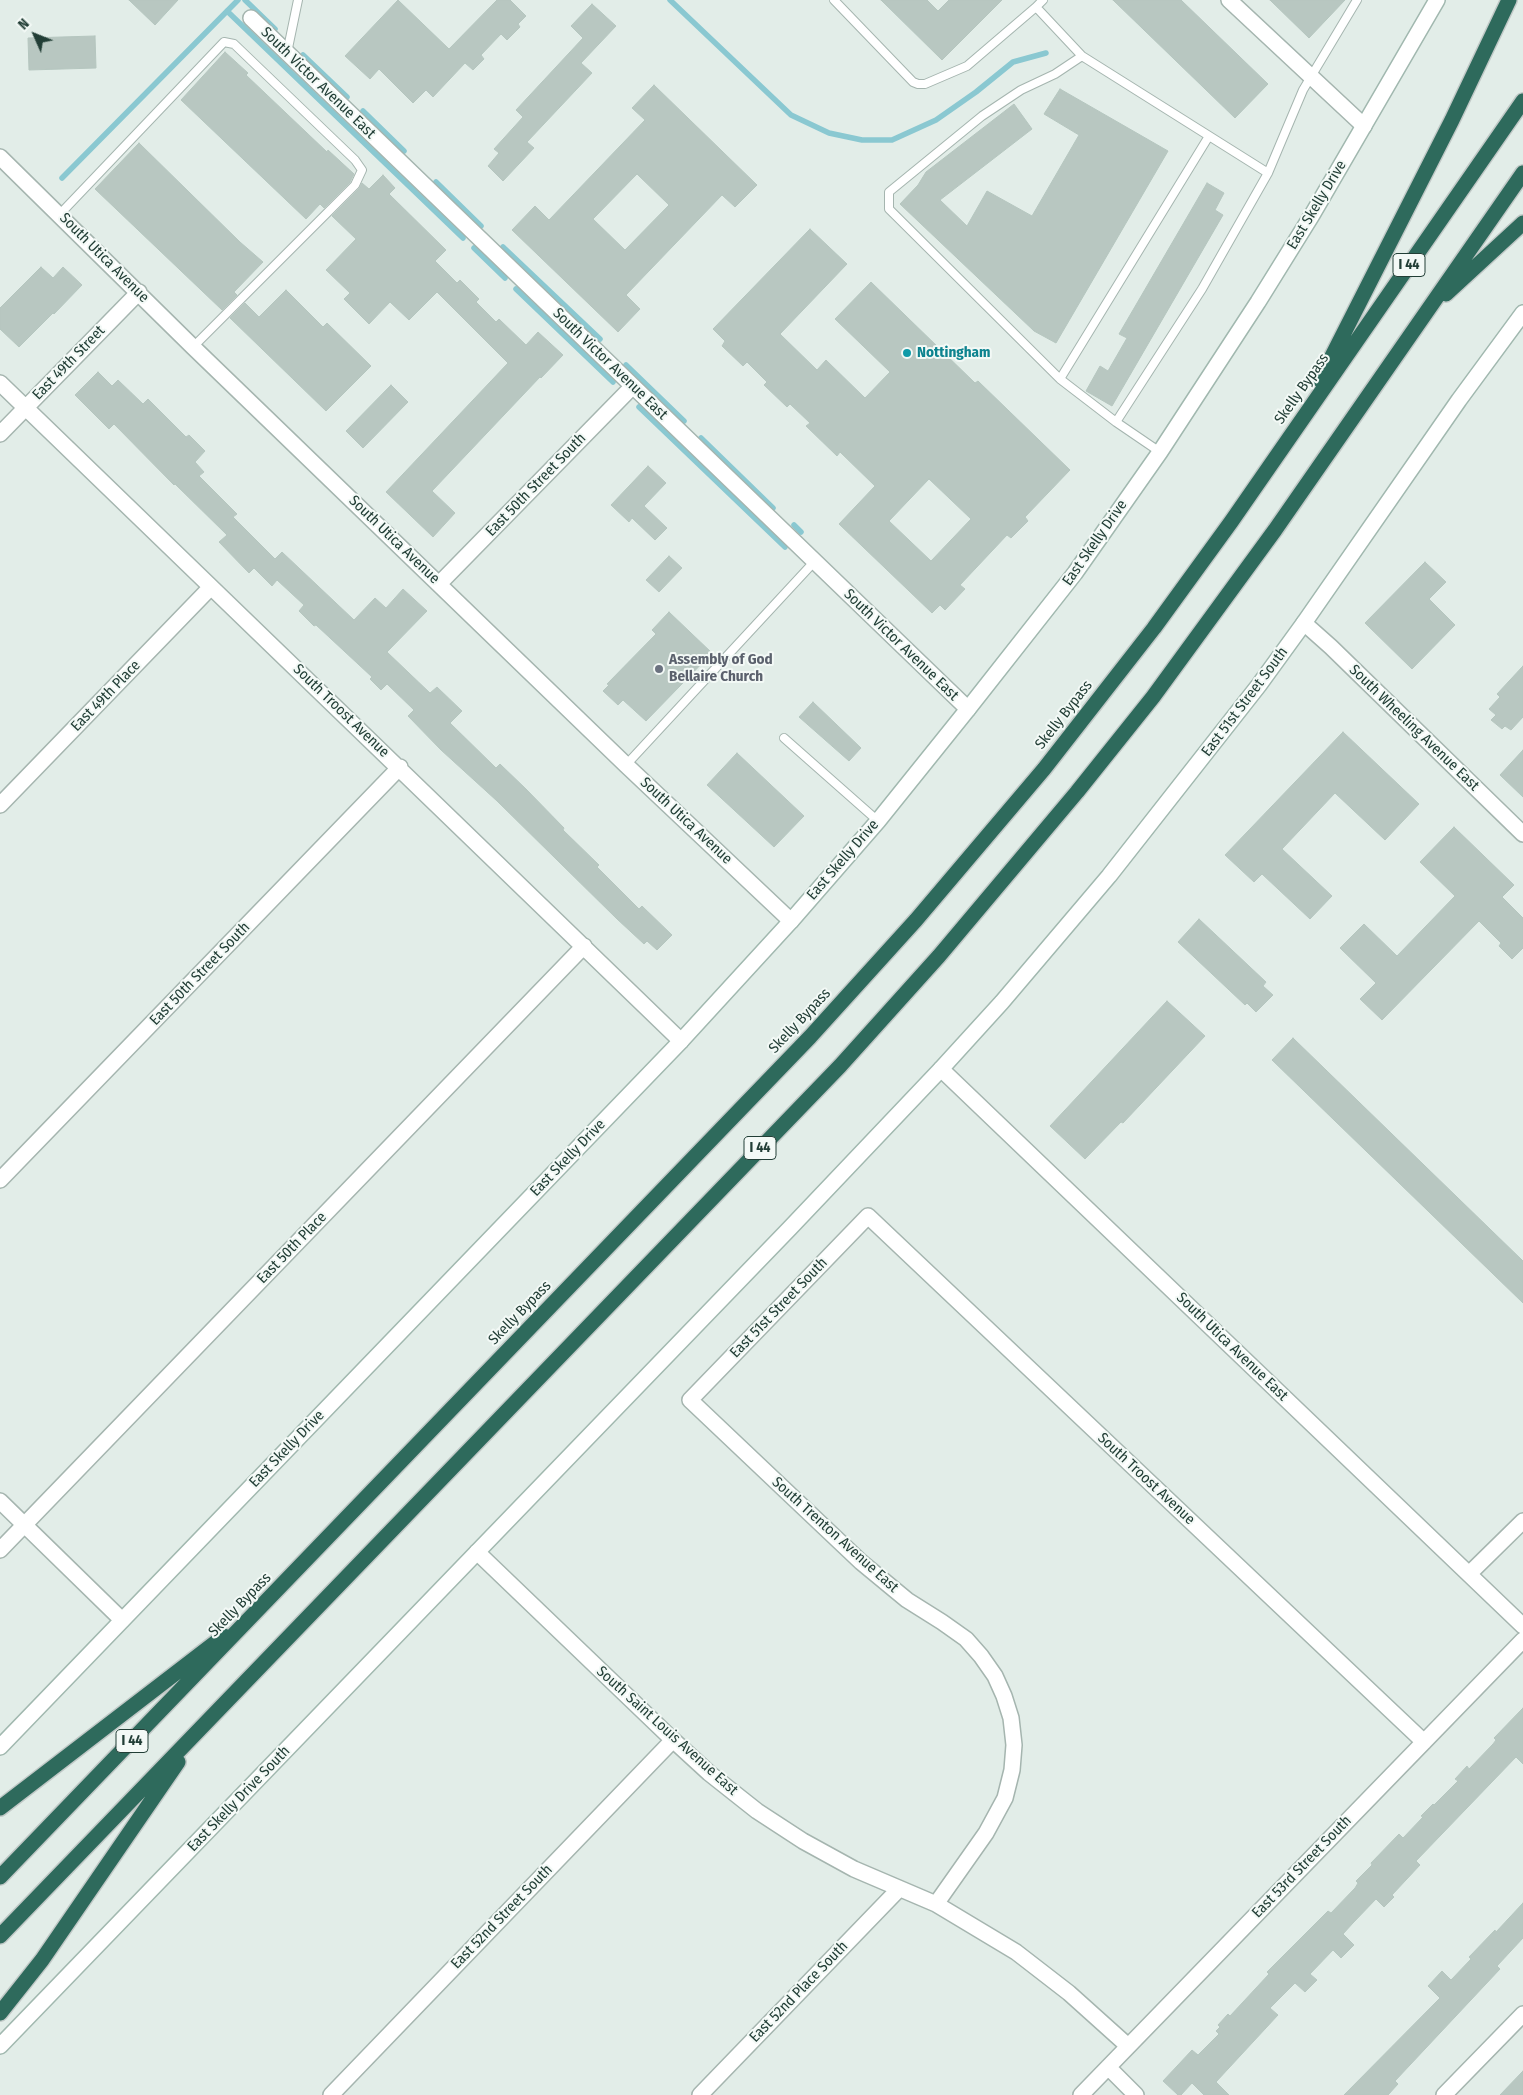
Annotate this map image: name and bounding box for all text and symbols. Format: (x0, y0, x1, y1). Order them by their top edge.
north arrow (10, 10, 60, 60)
text: N (15, 15, 33, 33)
street label: South Victor Avenue East (257, 23, 379, 143)
street label: East Skelly Drive (1283, 157, 1351, 253)
street label: South Utica Avenue (55, 209, 153, 307)
road number: I 44 (1393, 254, 1425, 276)
street label: South Victor Avenue East (549, 304, 671, 424)
street label: East 49th Street (29, 322, 109, 404)
place label: Nottingham (917, 344, 991, 362)
marker: Nottingham (901, 347, 913, 359)
street label: Skelly Bypass (1271, 350, 1333, 428)
street label: East 50th Street South (482, 430, 590, 540)
street label: South Utica Avenue (345, 492, 443, 588)
street label: East Skelly Drive (1059, 497, 1131, 589)
street label: South Victor Avenue East (840, 585, 962, 705)
street label: East 51st Street South (1198, 644, 1292, 760)
place label: Assembly of God Bellaire Church (669, 651, 773, 686)
street label: East 49th Place (68, 657, 144, 735)
street label: South Troost Avenue (289, 661, 393, 761)
street label: South Wheeling Avenue East (1345, 661, 1483, 795)
marker: Assembly of God Bellaire Church (653, 663, 665, 675)
street label: Skelly Bypass (1032, 677, 1096, 753)
street label: South Utica Avenue (636, 774, 736, 868)
street label: East Skelly Drive (803, 816, 883, 904)
street label: East 50th Street South (146, 919, 254, 1029)
street label: Skelly Bypass (765, 985, 835, 1057)
street label: East Skelly Drive (527, 1116, 609, 1200)
road number: I 44 (744, 1136, 776, 1160)
street label: East 50th Place (253, 1208, 331, 1288)
street label: East 51st Street South (727, 1254, 831, 1362)
street label: Skelly Bypass (485, 1277, 555, 1349)
street label: South Utica Avenue East (1172, 1289, 1292, 1405)
street label: East Skelly Drive (246, 1407, 328, 1491)
street label: South Troost Avenue (1094, 1429, 1198, 1529)
street label: South Trenton Avenue East (768, 1473, 902, 1597)
street label: Skelly Bypass (205, 1569, 275, 1641)
street label: South Saint Louis Avenue East (593, 1663, 741, 1799)
road number: I 44 (116, 1730, 148, 1752)
street label: East Skelly Drive South (184, 1742, 294, 1856)
street label: East 53rd Street South (1249, 1812, 1355, 1922)
street label: East 52nd Street South (448, 1861, 556, 1973)
street label: East 52nd Place South (746, 1938, 852, 2046)

